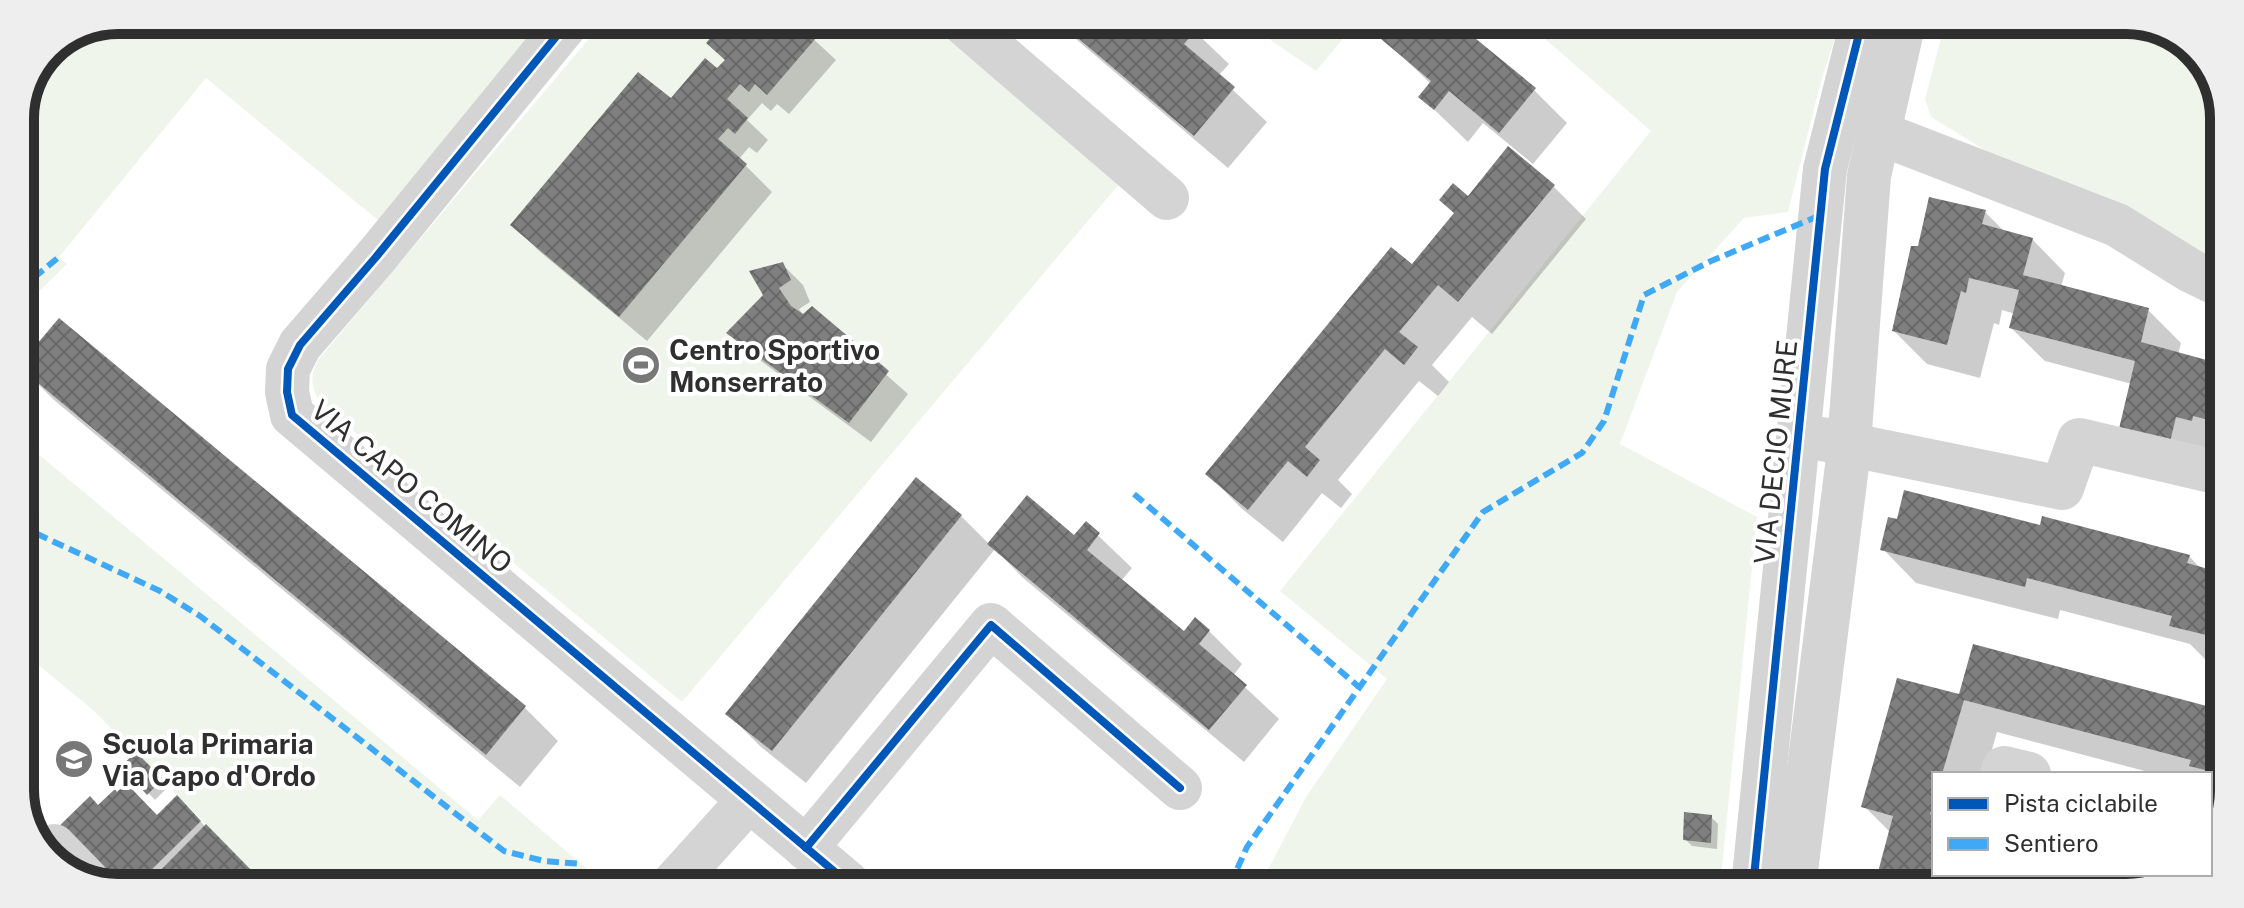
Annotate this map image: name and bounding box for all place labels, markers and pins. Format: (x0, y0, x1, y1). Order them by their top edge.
place label: Centro Sportivo Monserrato (669, 333, 880, 398)
sports icon: Centro Sportivo Monserrato (620, 344, 662, 386)
place label: Scuola Primaria Via Capo d'Ordo (102, 727, 316, 792)
school or university icon: Scuola Primaria Via Capo d'Ordo (53, 738, 95, 780)

